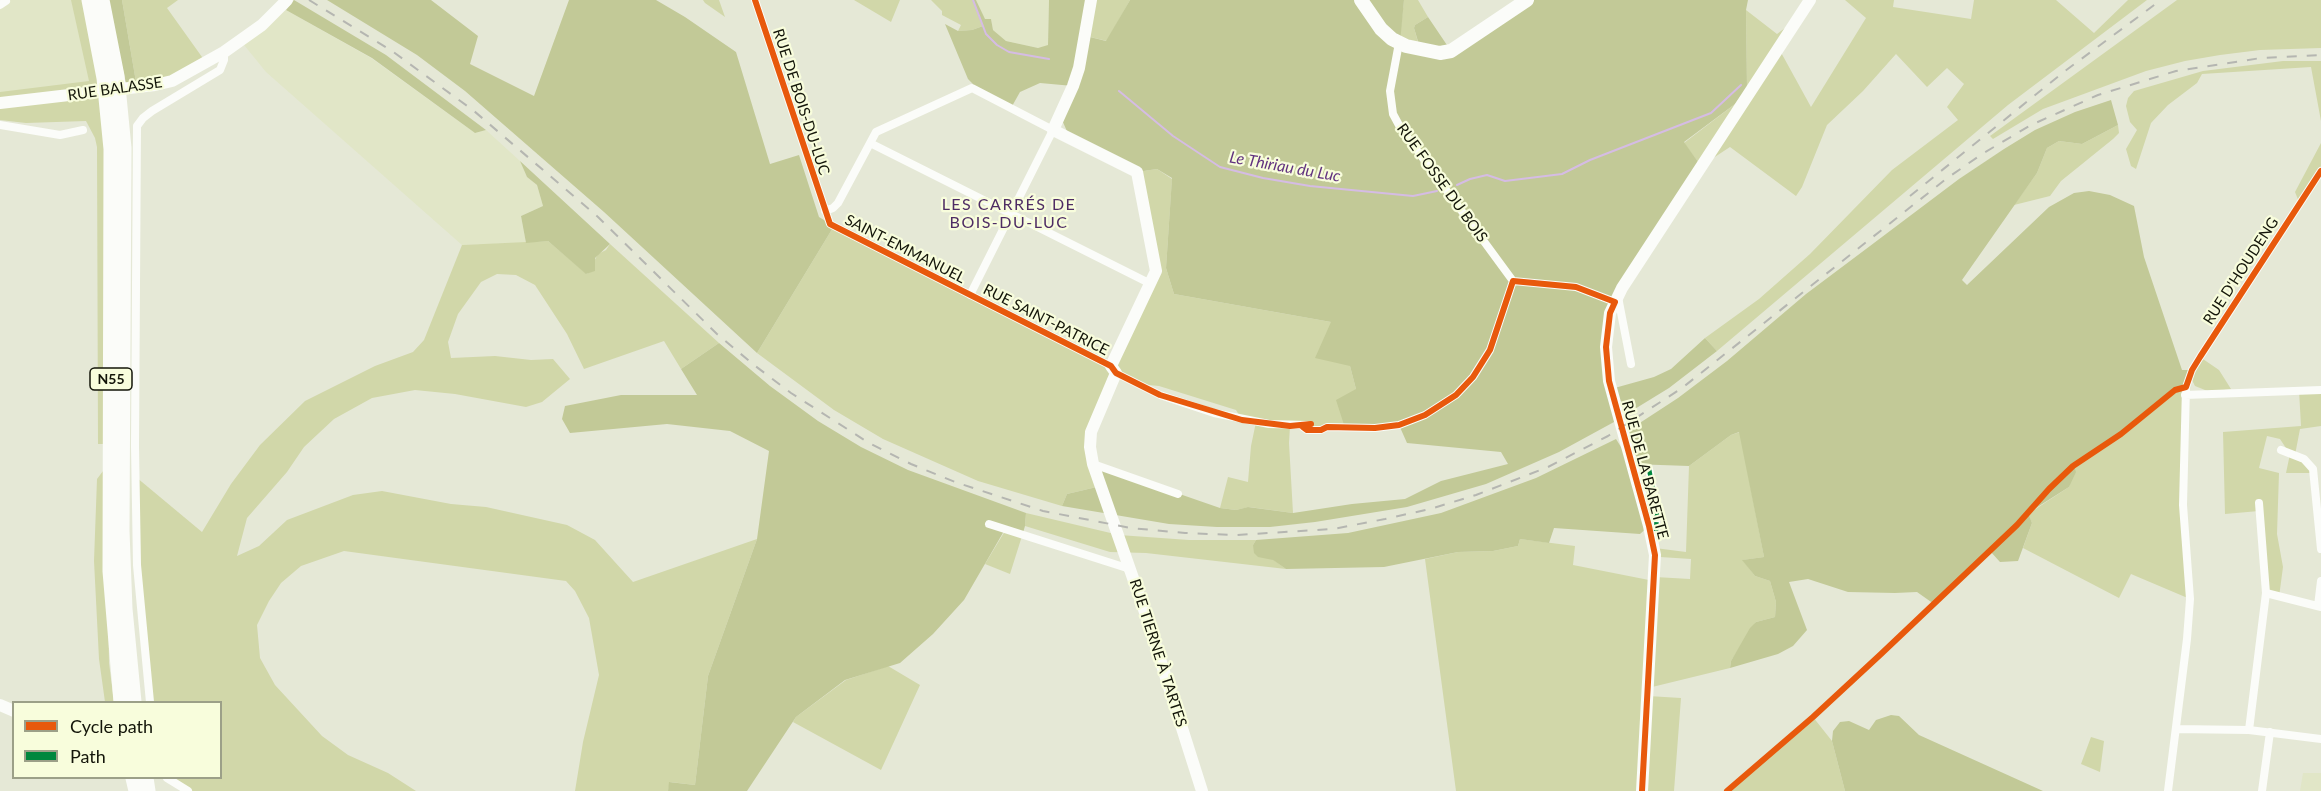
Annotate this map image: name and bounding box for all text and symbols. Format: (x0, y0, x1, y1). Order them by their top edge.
street label: RUE DE BOIS-DU-LUC (769, 27, 833, 177)
street label: RUE BALASSE (67, 73, 163, 105)
street label: RUE FOSSE DU BOIS (1393, 120, 1491, 246)
water label: Le Thiriau du Luc (1228, 148, 1342, 186)
district label: LES CARRÉS DE BOIS-DU-LUC (942, 195, 1076, 233)
street label: SAINT-EMMANUEL (842, 211, 968, 287)
street label: RUE D'HOUDENG (2200, 214, 2282, 328)
street label: RUE SAINT-PATRICE (980, 281, 1112, 359)
road number: N55 (90, 368, 132, 390)
street label: RUE DE LA BARETTE (1618, 399, 1672, 541)
street label: RUE TIERNE À TARTES (1126, 577, 1190, 729)
legend (12, 701, 222, 779)
text: Cycle path (70, 715, 153, 737)
text: Path (70, 745, 106, 767)

